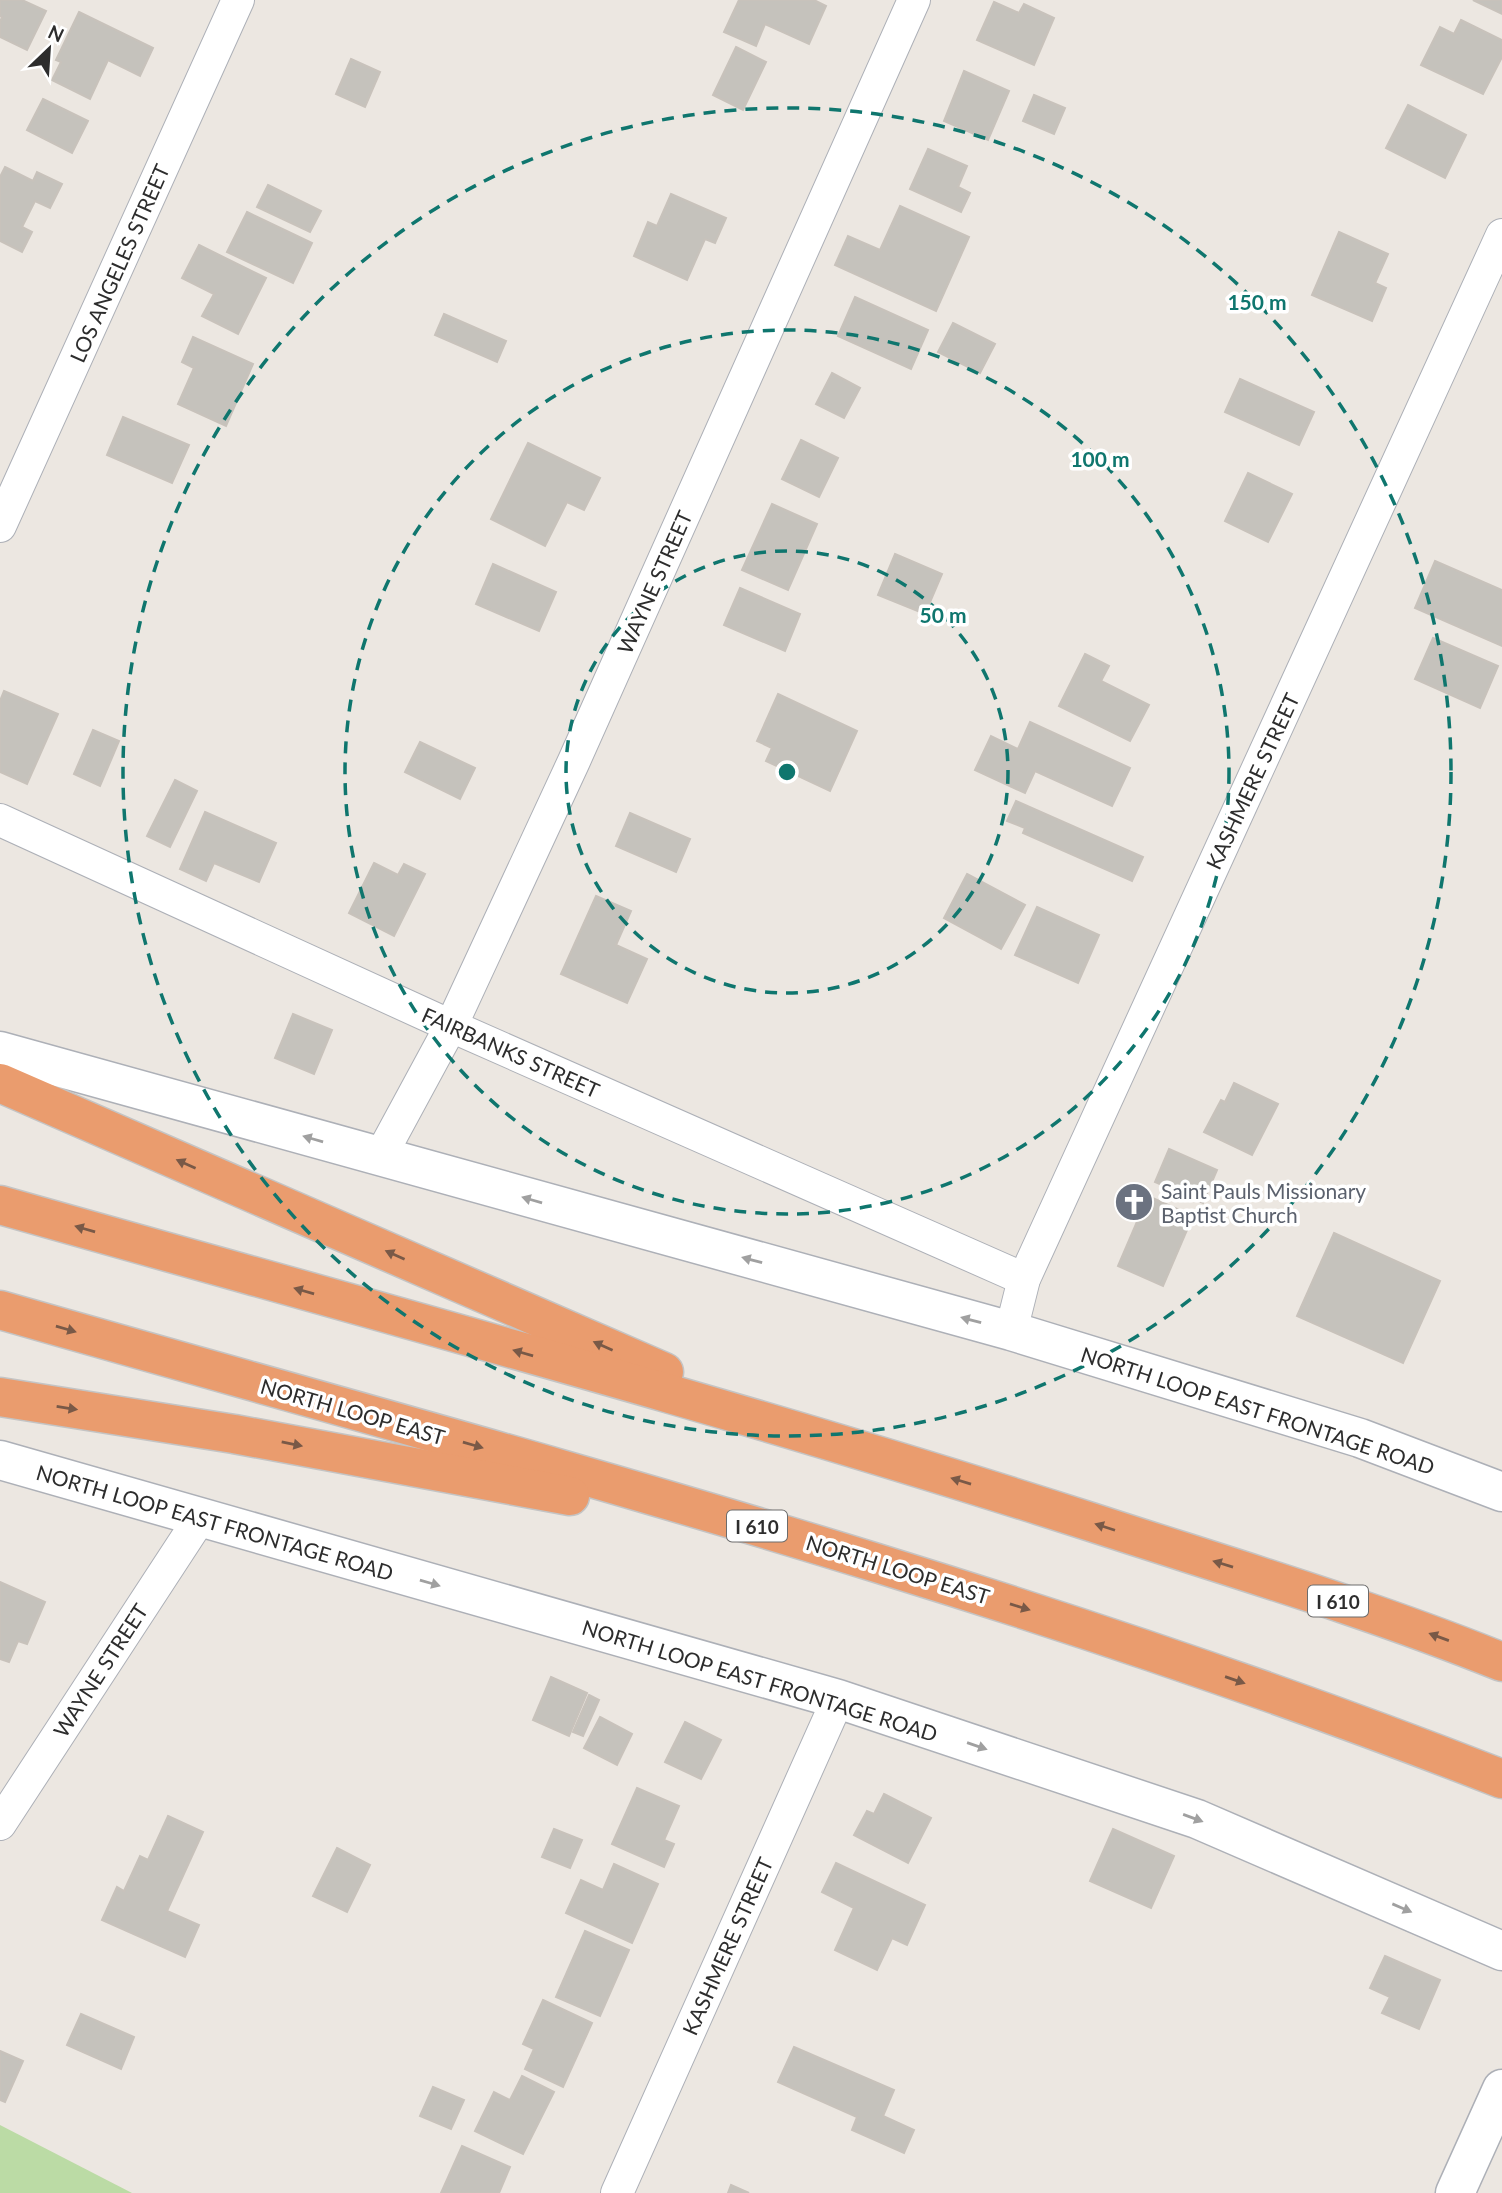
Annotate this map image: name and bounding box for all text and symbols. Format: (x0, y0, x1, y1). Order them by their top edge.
north arrow (14, 14, 84, 84)
text: N (45, 20, 68, 47)
street label: LOS ANGELES STREET (64, 160, 174, 366)
text: 150 m (1227, 289, 1287, 314)
text: 100 m (1070, 446, 1130, 471)
street label: WAYNE STREET (611, 506, 697, 657)
text: 50 m (919, 602, 967, 627)
street label: KASHMERE STREET (1200, 688, 1304, 873)
centre of rings (775, 760, 799, 784)
street label: FAIRBANKS STREET (418, 1002, 604, 1103)
one-way arrow (302, 1133, 323, 1143)
one-way arrow (176, 1158, 196, 1170)
place label: Saint Pauls Missionary Baptist Church (1161, 1178, 1366, 1227)
church icon: Saint Pauls Missionary Baptist Church (1113, 1181, 1155, 1223)
one-way arrow (522, 1194, 543, 1204)
one-way arrow (74, 1224, 95, 1234)
one-way arrow (384, 1249, 405, 1260)
one-way arrow (741, 1254, 763, 1265)
one-way arrow (293, 1285, 315, 1296)
one-way arrow (960, 1314, 982, 1325)
one-way arrow (55, 1324, 77, 1335)
one-way arrow (593, 1340, 614, 1351)
street label: NORTH LOOP EAST FRONTAGE ROAD (1078, 1341, 1438, 1479)
one-way arrow (512, 1347, 534, 1358)
street label: NORTH LOOP EAST (258, 1373, 449, 1449)
one-way arrow (57, 1403, 79, 1414)
one-way arrow (281, 1439, 303, 1450)
one-way arrow (463, 1441, 484, 1451)
street label: NORTH LOOP EAST FRONTAGE ROAD (34, 1459, 396, 1585)
one-way arrow (951, 1475, 972, 1485)
road number: I 610 (727, 1510, 787, 1542)
one-way arrow (1095, 1521, 1116, 1531)
street label: NORTH LOOP EAST (803, 1529, 993, 1609)
one-way arrow (1213, 1558, 1234, 1568)
one-way arrow (420, 1578, 442, 1589)
road number: I 610 (1308, 1586, 1368, 1616)
street label: WAYNE STREET (48, 1598, 153, 1741)
one-way arrow (1010, 1602, 1031, 1612)
street label: NORTH LOOP EAST FRONTAGE ROAD (579, 1614, 941, 1746)
one-way arrow (1428, 1631, 1449, 1642)
one-way arrow (1225, 1675, 1246, 1686)
one-way arrow (967, 1741, 988, 1752)
one-way arrow (1182, 1813, 1203, 1824)
street label: KASHMERE STREET (677, 1853, 778, 2039)
one-way arrow (1392, 1902, 1413, 1913)

